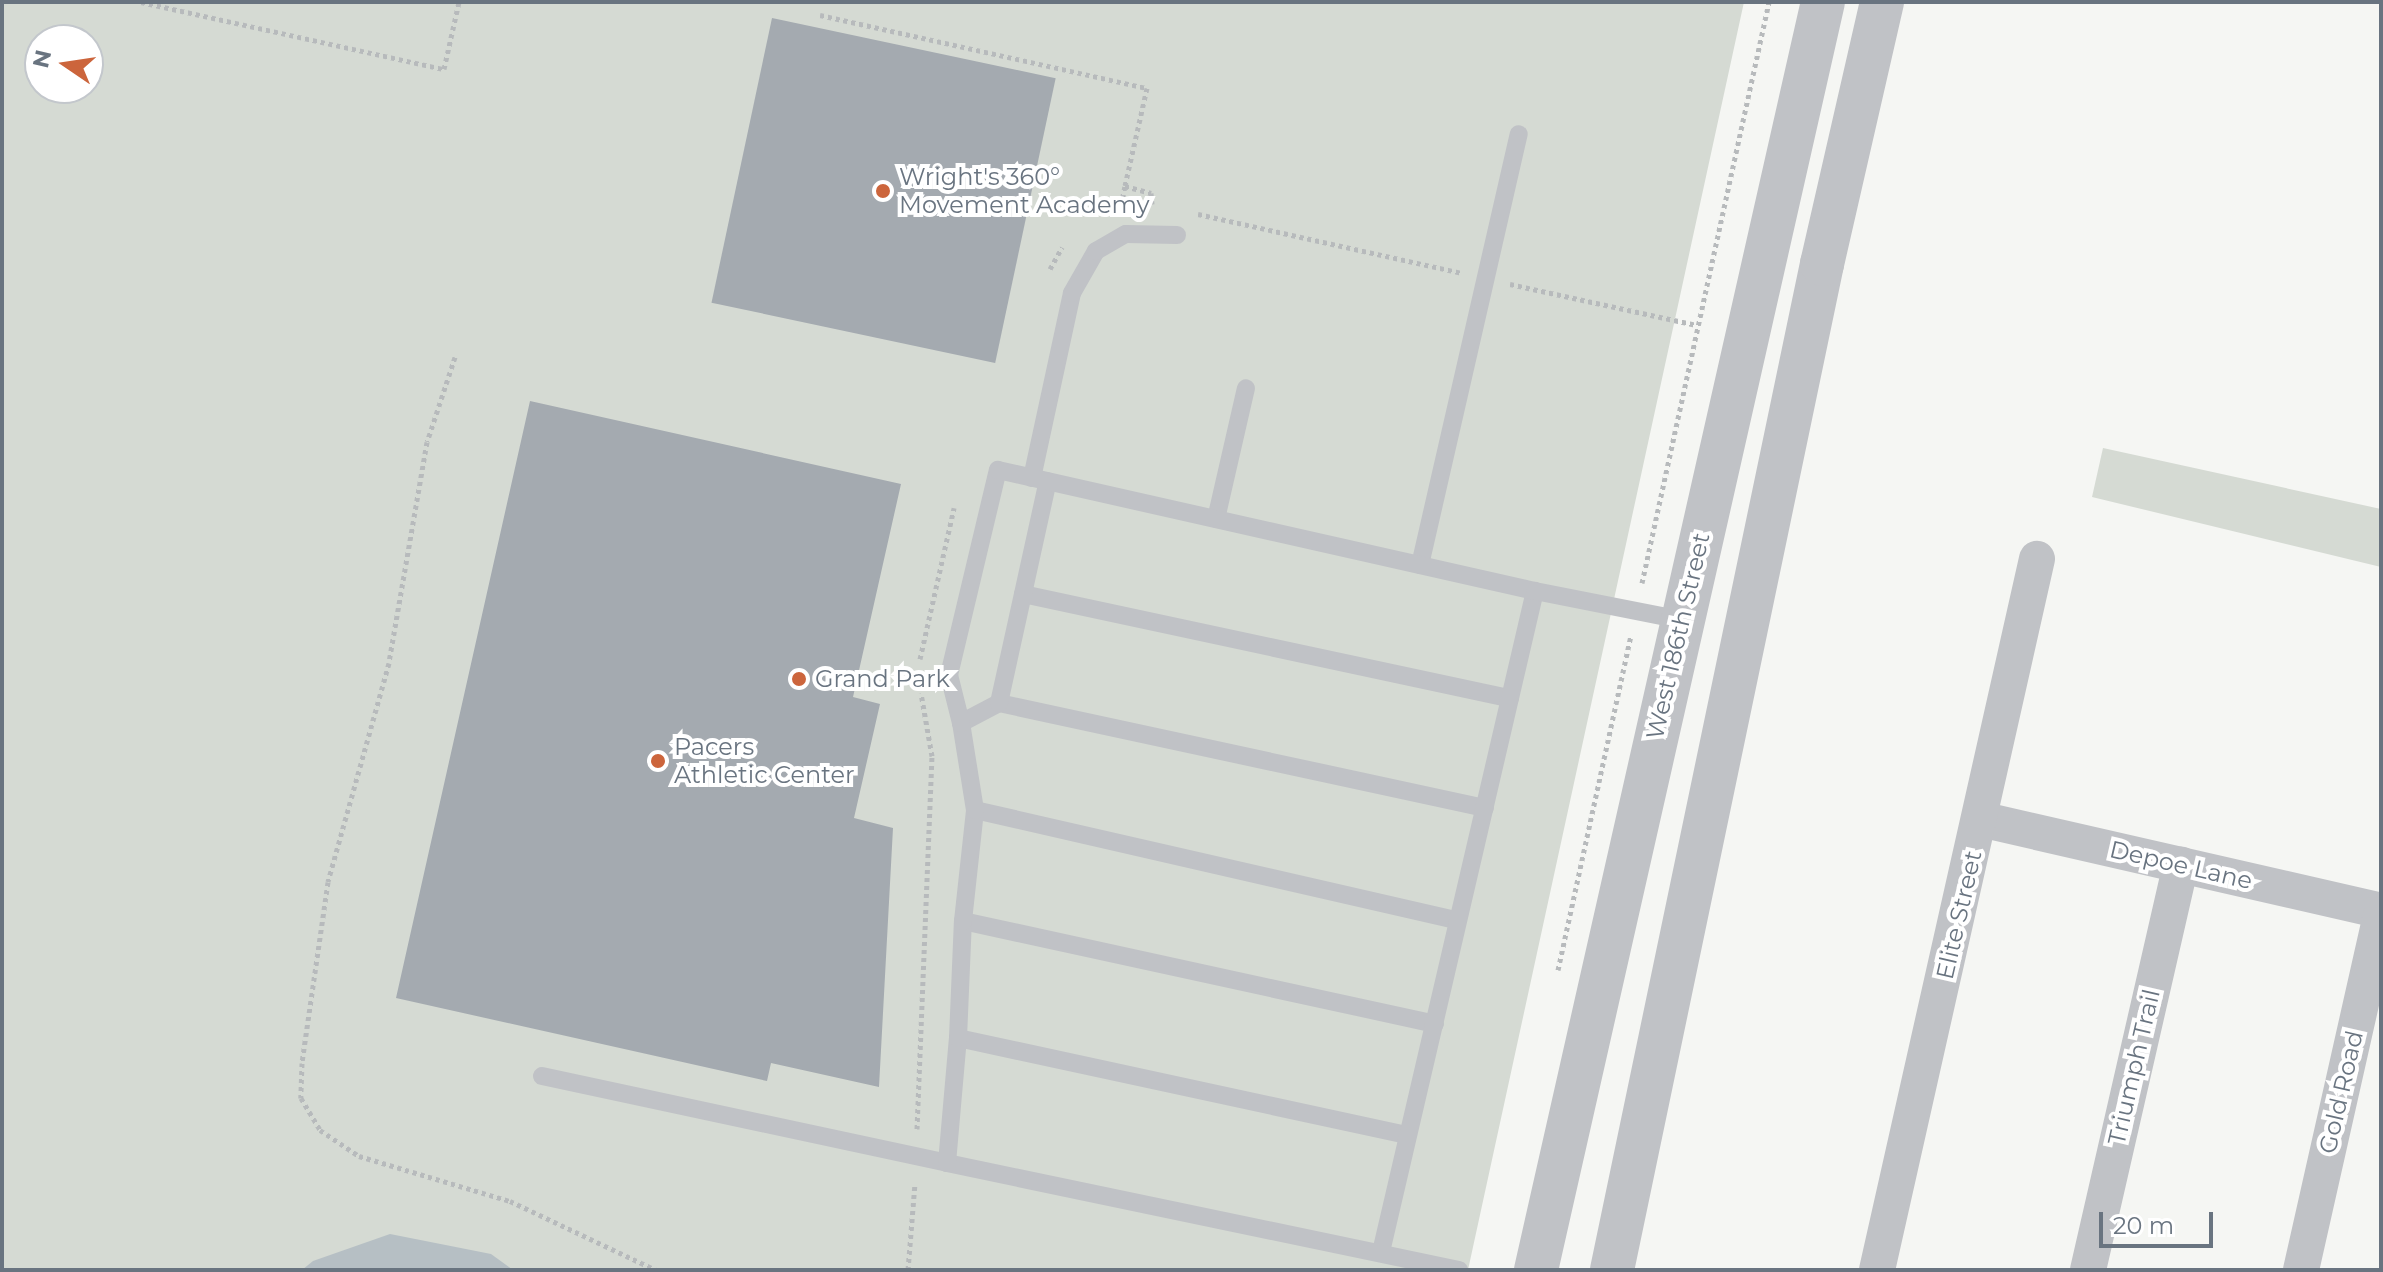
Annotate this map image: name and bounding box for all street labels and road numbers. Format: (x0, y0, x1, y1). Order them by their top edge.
street label: West 186th Street (1640, 530, 1716, 742)
street label: Depoe Lane (2107, 835, 2255, 895)
street label: Elite Street (1930, 848, 1988, 982)
street label: Triumph Trail (2102, 986, 2166, 1148)
street label: Gold Road (2313, 1028, 2369, 1156)

